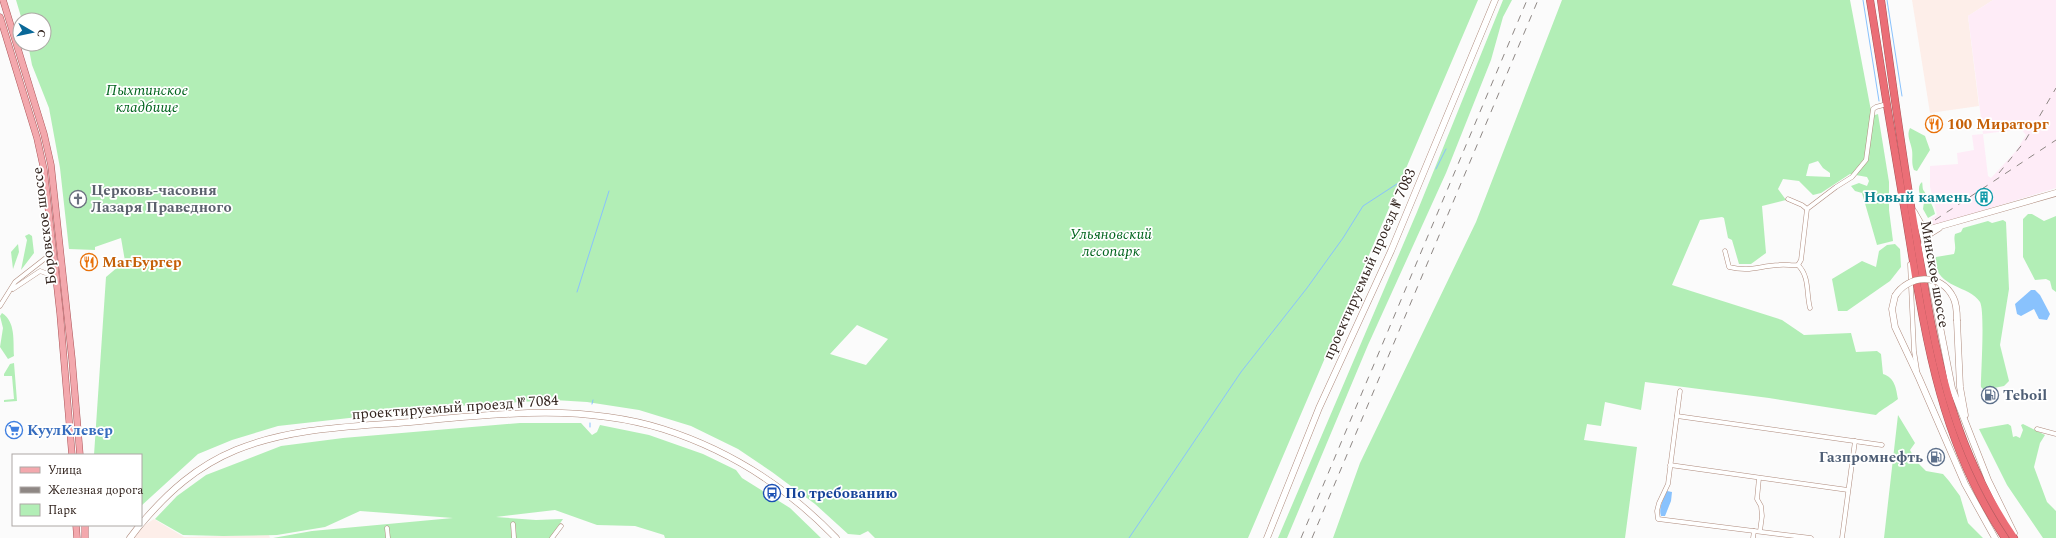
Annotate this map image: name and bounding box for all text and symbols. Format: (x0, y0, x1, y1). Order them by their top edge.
north arrow (12, 12, 52, 52)
text: С (32, 28, 50, 39)
park label: Пыхтинское кладбище (106, 79, 189, 119)
place label: 100 Мираторг (1947, 113, 2049, 136)
restaurant icon: 100 Мираторг (1924, 114, 1944, 134)
street label: проектируемый проезд № 7083 (1317, 164, 1422, 364)
street label: Боровское шоссе (26, 166, 63, 286)
place label: Церковь-часовня Лазаря Праведного (91, 179, 232, 219)
place label: Новый камень (1864, 186, 1971, 209)
building icon: Новый камень (1974, 187, 1994, 207)
church icon: Церковь-часовня Лазаря Праведного (68, 189, 88, 209)
street label: Минское шоссе (1914, 219, 1955, 330)
park label: Ульяновский лесопарк (1070, 223, 1152, 263)
place label: МагБургер (102, 251, 182, 274)
restaurant icon: МагБургер (79, 252, 99, 272)
place label: Teboil (2003, 384, 2047, 407)
fuel station icon: Teboil (1980, 385, 2000, 405)
street label: проектируемый проезд № 7084 (351, 389, 560, 426)
place label: КуулКлевер (27, 419, 113, 442)
supermarket icon: КуулКлевер (4, 420, 24, 440)
place label: Газпромнефть (1819, 446, 1923, 469)
fuel station icon: Газпромнефть (1926, 447, 1946, 467)
legend (12, 454, 142, 526)
text: Улица (48, 461, 82, 480)
text: Железная дорога (48, 481, 143, 500)
place label: По требованию (785, 482, 897, 505)
bus stop icon: По требованию (762, 483, 782, 503)
text: Парк (48, 501, 77, 520)

